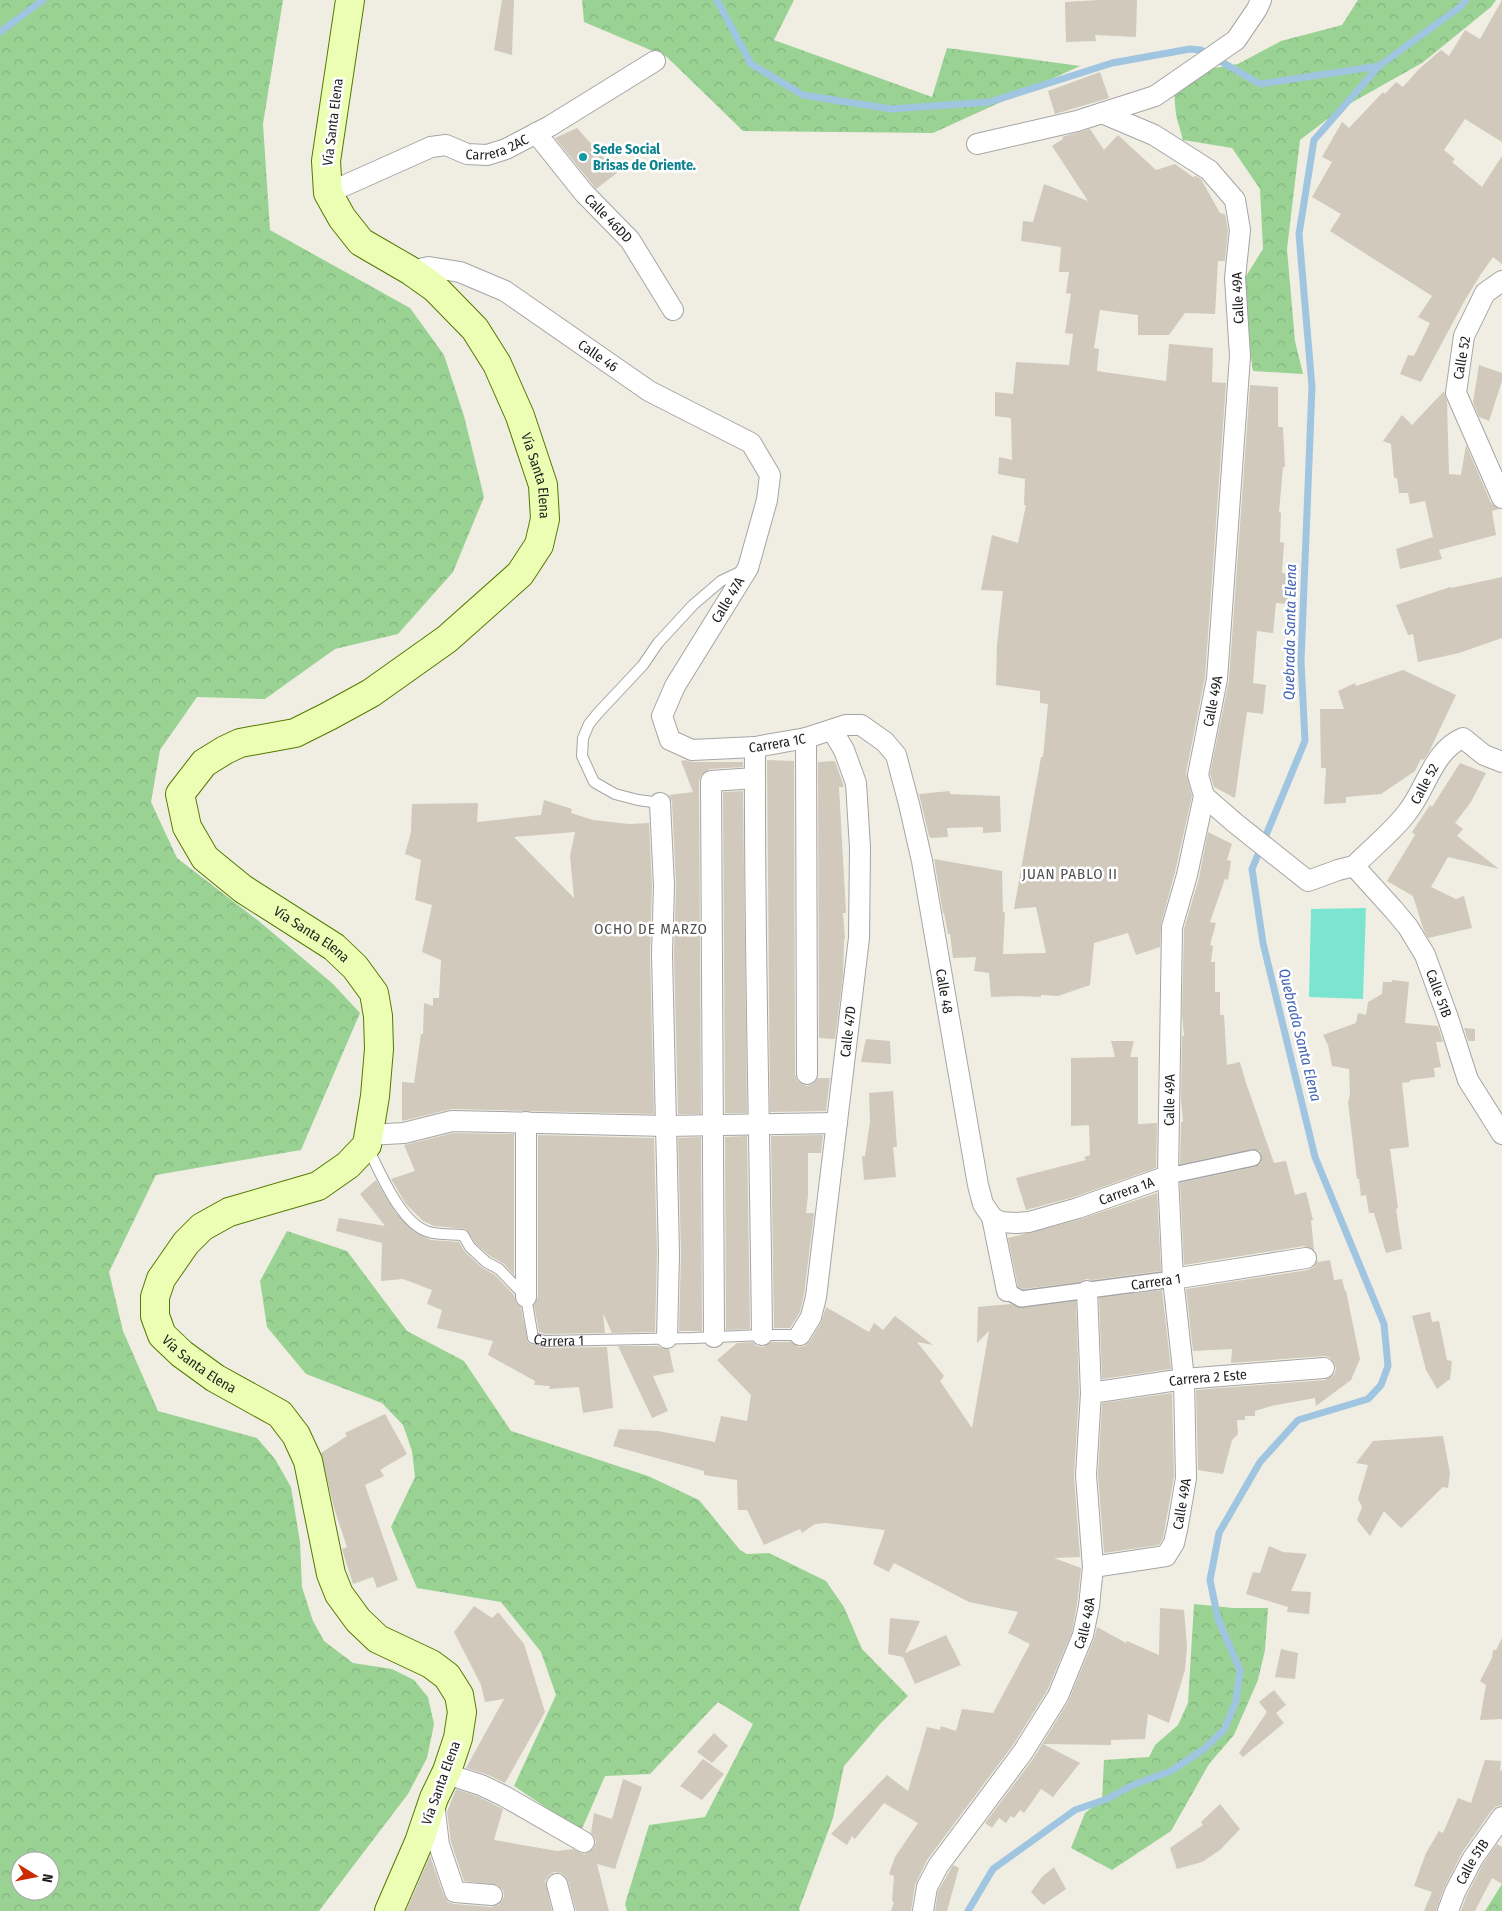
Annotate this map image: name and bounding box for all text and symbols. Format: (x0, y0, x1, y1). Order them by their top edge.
street label: Vía Santa Elena (319, 77, 347, 167)
street label: Carrera 2AC (465, 130, 531, 164)
place label: Sede Social Brisas de Oriente. (593, 141, 696, 174)
marker: Sede Social Brisas de Oriente. (577, 151, 589, 163)
street label: Calle 46DD (581, 190, 636, 246)
street label: Calle 49A (1229, 271, 1247, 324)
street label: Calle 52 (1450, 335, 1474, 381)
street label: Calle 46 (575, 336, 621, 375)
street label: Vía Santa Elena (518, 431, 553, 519)
water label: Quebrada Santa Elena (1280, 564, 1300, 700)
street label: Calle 47A (708, 574, 749, 626)
street label: Calle 49A (1199, 673, 1226, 728)
street label: Carrera 1C (748, 730, 807, 756)
street label: Calle 52 (1406, 760, 1442, 807)
district label: JUAN PABLO II (1022, 865, 1118, 883)
street label: Vía Santa Elena (271, 902, 353, 966)
district label: OCHO DE MARZO (594, 920, 708, 938)
street label: Calle 48 (932, 967, 957, 1015)
water label: Quebrada Santa Elena (1275, 967, 1325, 1103)
street label: Calle 51B (1422, 967, 1456, 1020)
street label: Calle 47D (836, 1005, 859, 1058)
street label: Calle 49A (1160, 1073, 1178, 1126)
street label: Carrera 1A (1096, 1173, 1157, 1208)
street label: Carrera 1 (1130, 1270, 1182, 1294)
street label: Carrera 1 (532, 1330, 584, 1350)
street label: Vía Santa Elena (159, 1331, 239, 1397)
street label: Carrera 2 Este (1168, 1366, 1248, 1390)
street label: Calle 49A (1169, 1476, 1194, 1531)
street label: Calle 48A (1070, 1596, 1098, 1652)
street label: Vía Santa Elena (418, 1739, 464, 1827)
street label: Calle 51B (1452, 1835, 1492, 1887)
north arrow (10, 1851, 60, 1901)
text: N (38, 1873, 56, 1884)

